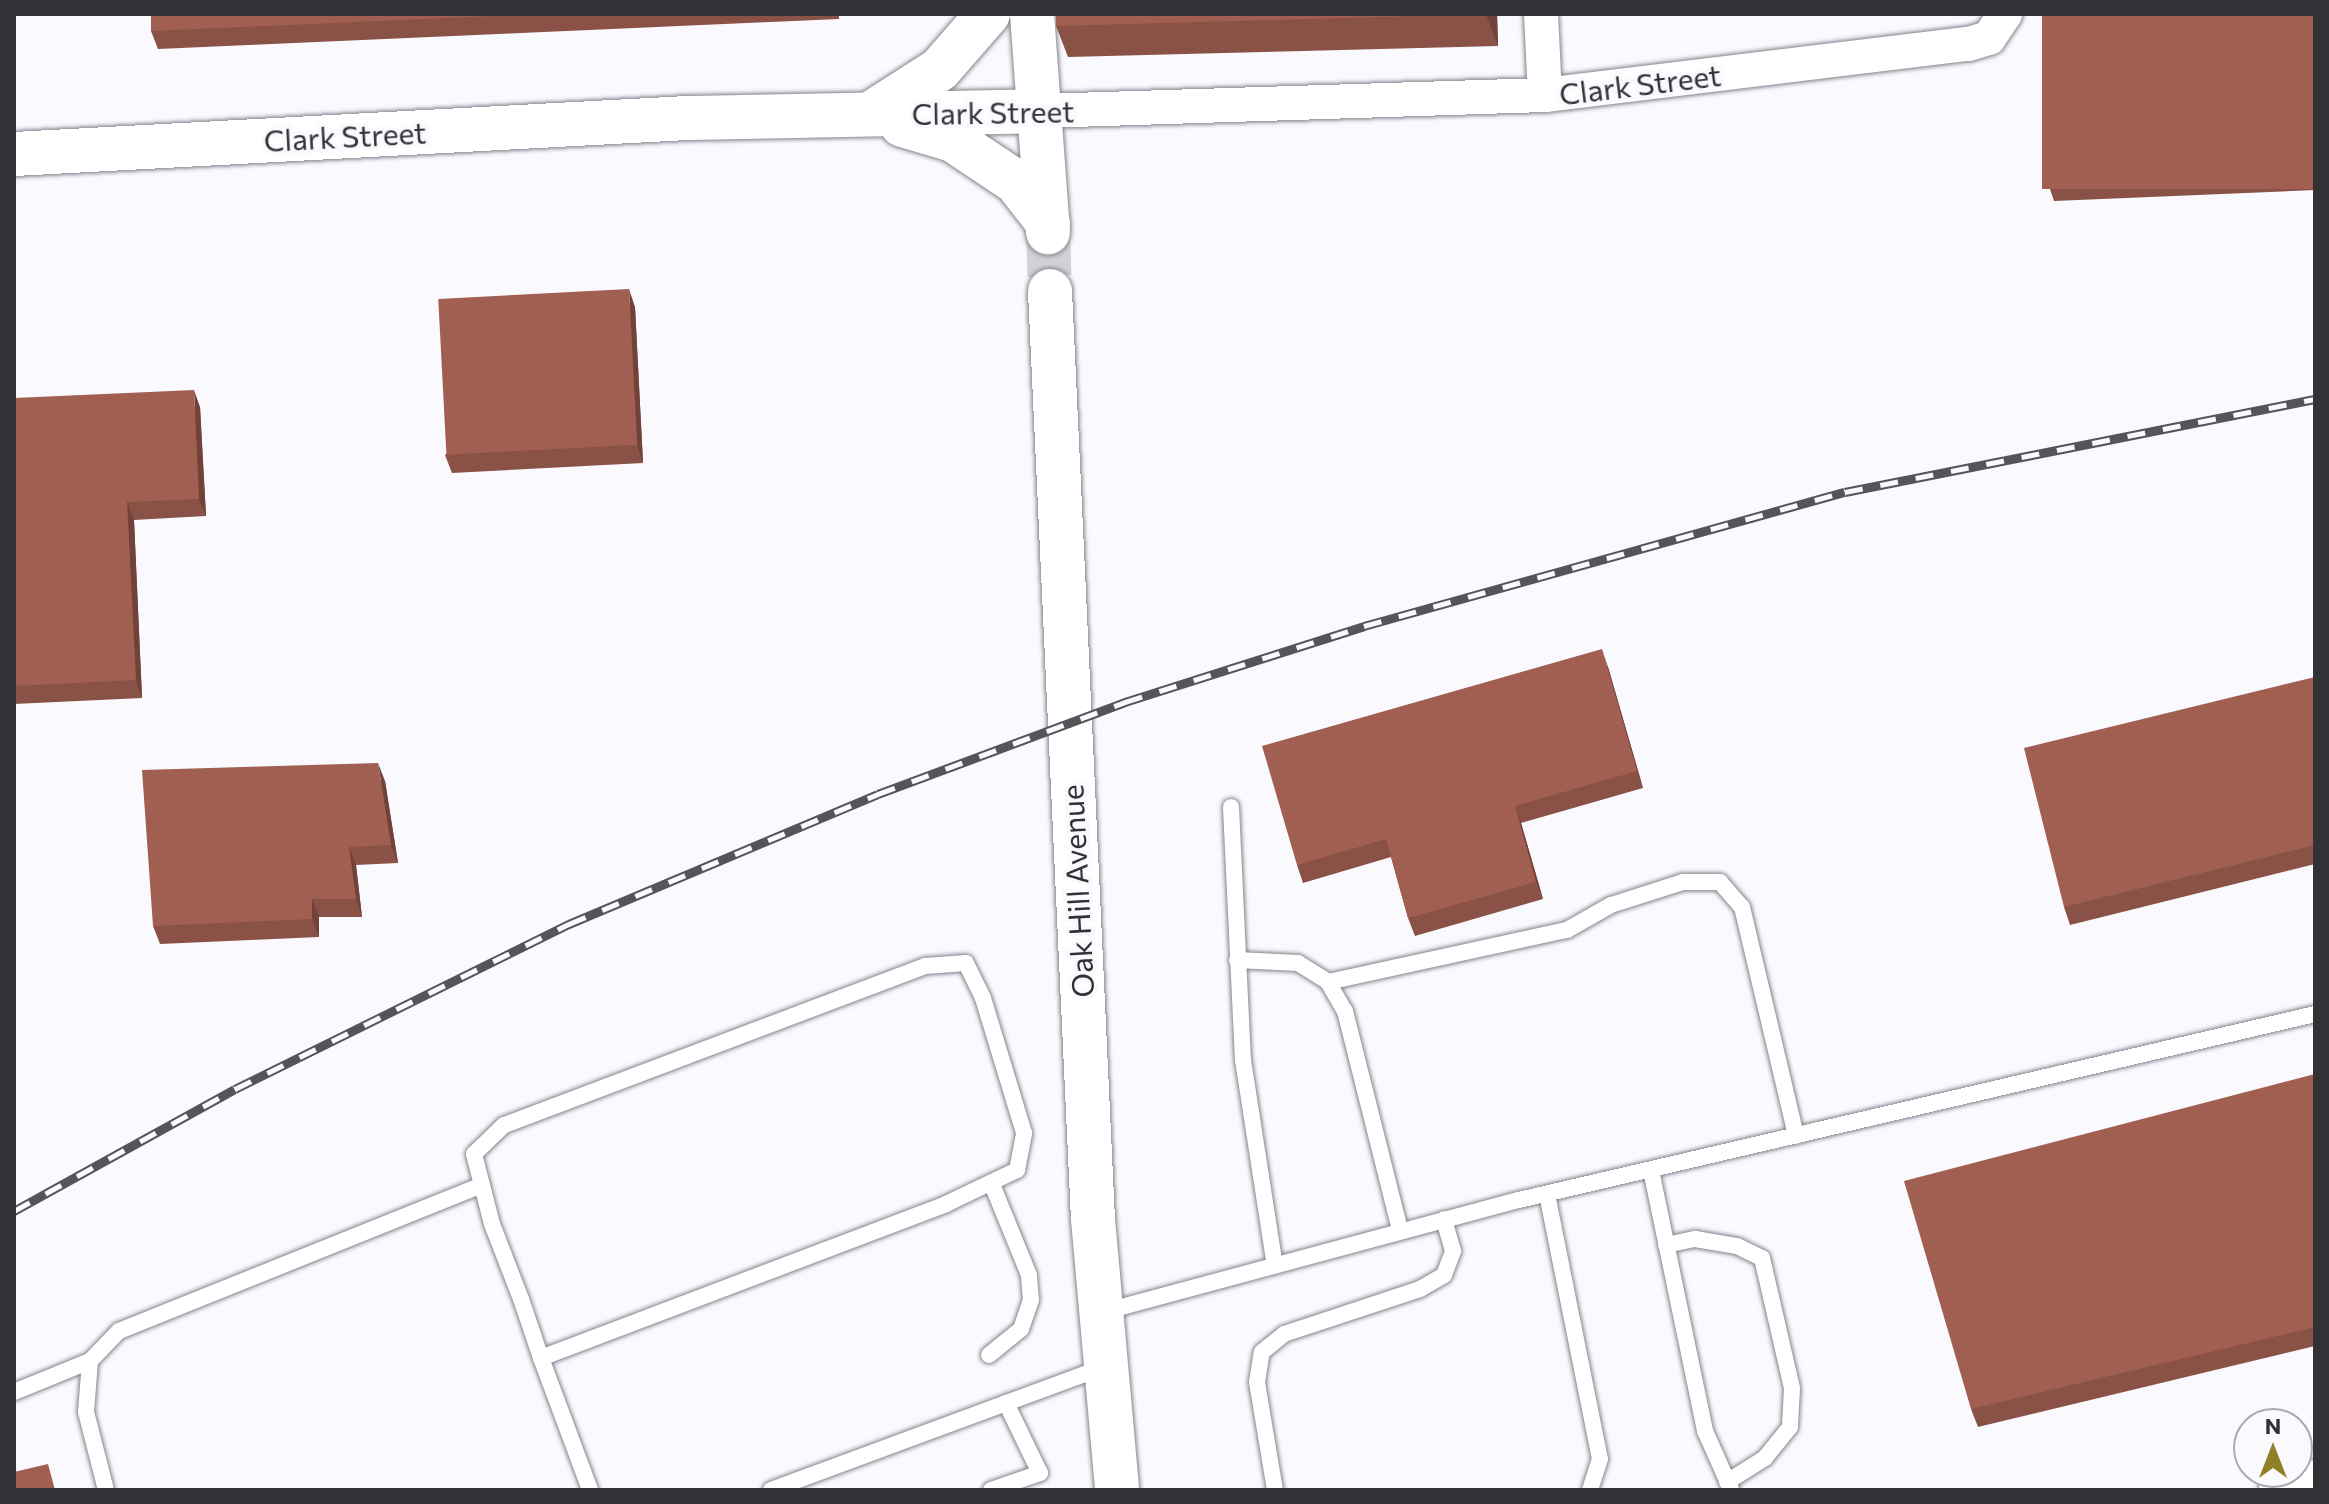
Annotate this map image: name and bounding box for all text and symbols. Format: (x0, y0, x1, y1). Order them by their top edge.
street label: Clark Street (1557, 56, 1723, 112)
street label: Clark Street (911, 93, 1075, 131)
street label: Clark Street (263, 114, 427, 158)
street label: Oak Hill Avenue (1053, 784, 1101, 998)
north arrow (2233, 1408, 2313, 1488)
text: N (2265, 1412, 2281, 1439)

